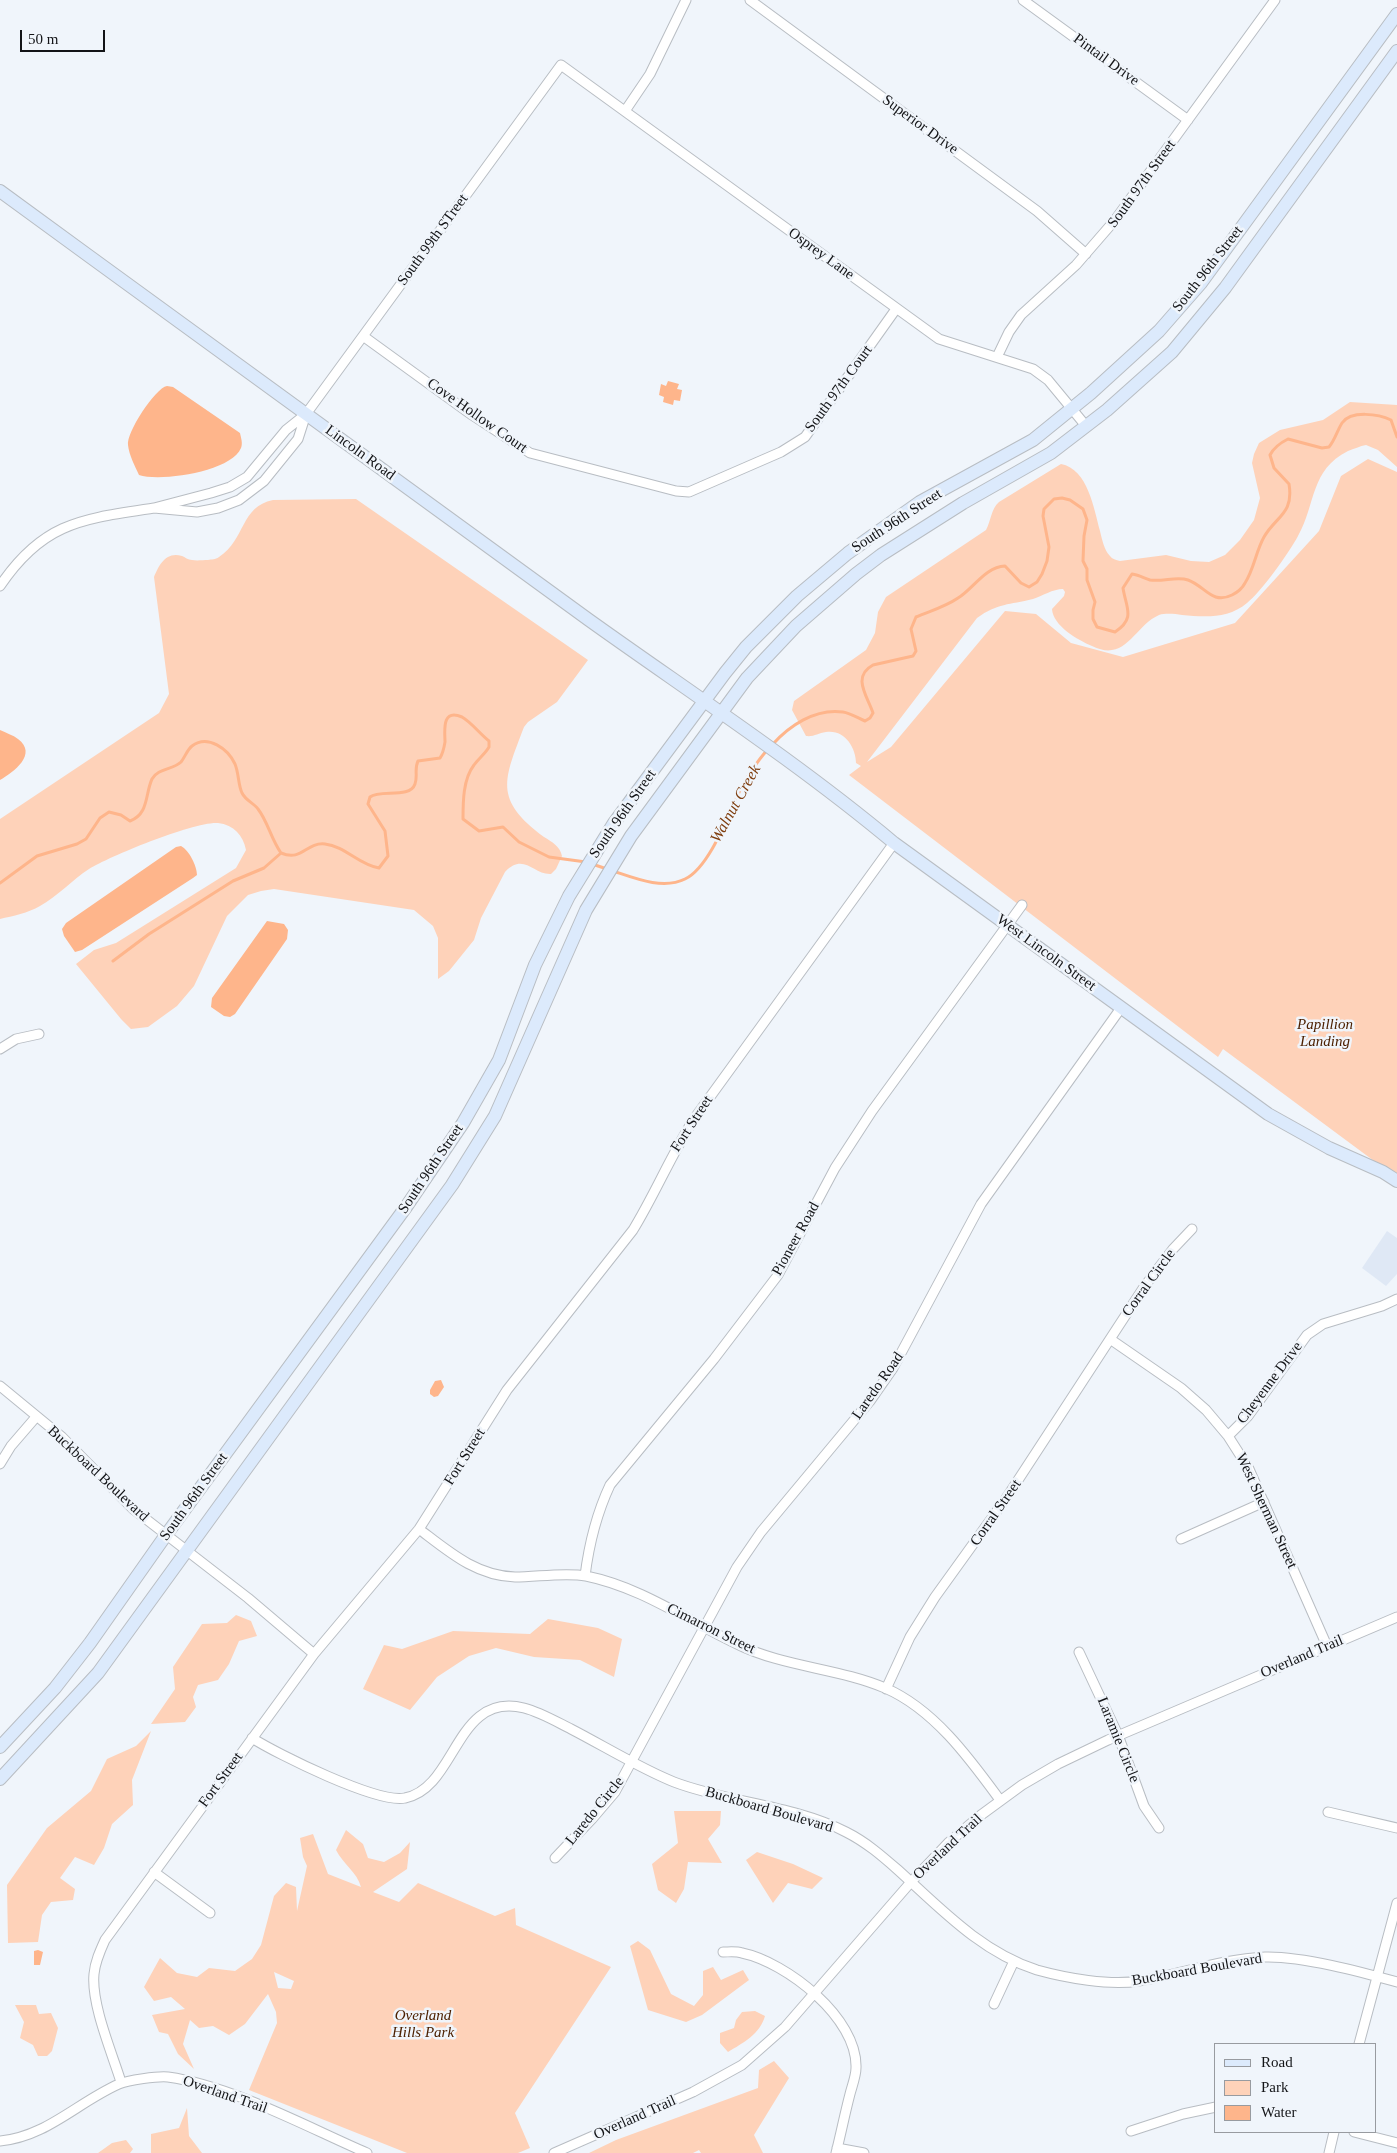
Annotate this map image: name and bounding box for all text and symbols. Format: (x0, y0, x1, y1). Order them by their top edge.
scale bar (22, 20, 108, 52)
street label: Pintail Drive (1070, 30, 1142, 90)
text: 50 m (28, 31, 58, 47)
street label: Superior Drive (878, 91, 962, 159)
street label: South 97th Street (1104, 137, 1180, 231)
street label: South 99th STreet (394, 191, 472, 289)
street label: South 96th Street (1169, 222, 1247, 316)
street label: Osprey Lane (785, 224, 857, 284)
street label: South 97th Court (801, 342, 877, 436)
street label: Cove Hollow Court (423, 375, 531, 457)
street label: Lincoln Road (322, 422, 398, 484)
street label: South 96th Street (848, 485, 946, 557)
water label: Walnut Creek (707, 762, 765, 846)
street label: South 96th Street (586, 766, 660, 862)
street label: West Lincoln Street (993, 911, 1099, 995)
park label: Papillion Landing (1297, 1016, 1353, 1051)
street label: Fort Street (667, 1092, 717, 1156)
street label: South 96th Street (394, 1121, 468, 1217)
street label: Pioneer Road (768, 1199, 824, 1279)
street label: Corral Circle (1119, 1246, 1179, 1320)
street label: Cheyenne Drive (1233, 1338, 1307, 1428)
street label: Laredo Road (848, 1349, 908, 1423)
street label: Buckboard Boulevard (44, 1422, 152, 1526)
street label: Fort Street (440, 1425, 490, 1489)
street label: South 96th Street (156, 1450, 232, 1544)
street label: West Sherman Street (1231, 1450, 1301, 1572)
street label: Corral Street (967, 1476, 1025, 1550)
street label: Cimarron Street (664, 1600, 758, 1658)
street label: Overland Trail (1258, 1631, 1346, 1683)
street label: Laramie Circle (1093, 1695, 1143, 1785)
street label: Fort Street (195, 1749, 247, 1811)
street label: Laredo Circle (562, 1773, 628, 1849)
street label: Buckboard Boulevard (703, 1783, 835, 1837)
street label: Overland Trail (910, 1810, 986, 1884)
street label: Buckboard Boulevard (1130, 1950, 1264, 1990)
park label: Overland Hills Park (392, 2007, 454, 2042)
legend (1214, 2043, 1377, 2133)
text: Road (1261, 2054, 1293, 2070)
street label: Overland Trail (180, 2072, 270, 2118)
text: Park (1261, 2079, 1289, 2095)
street label: Overland Trail (591, 2092, 679, 2144)
text: Water (1261, 2104, 1296, 2120)

